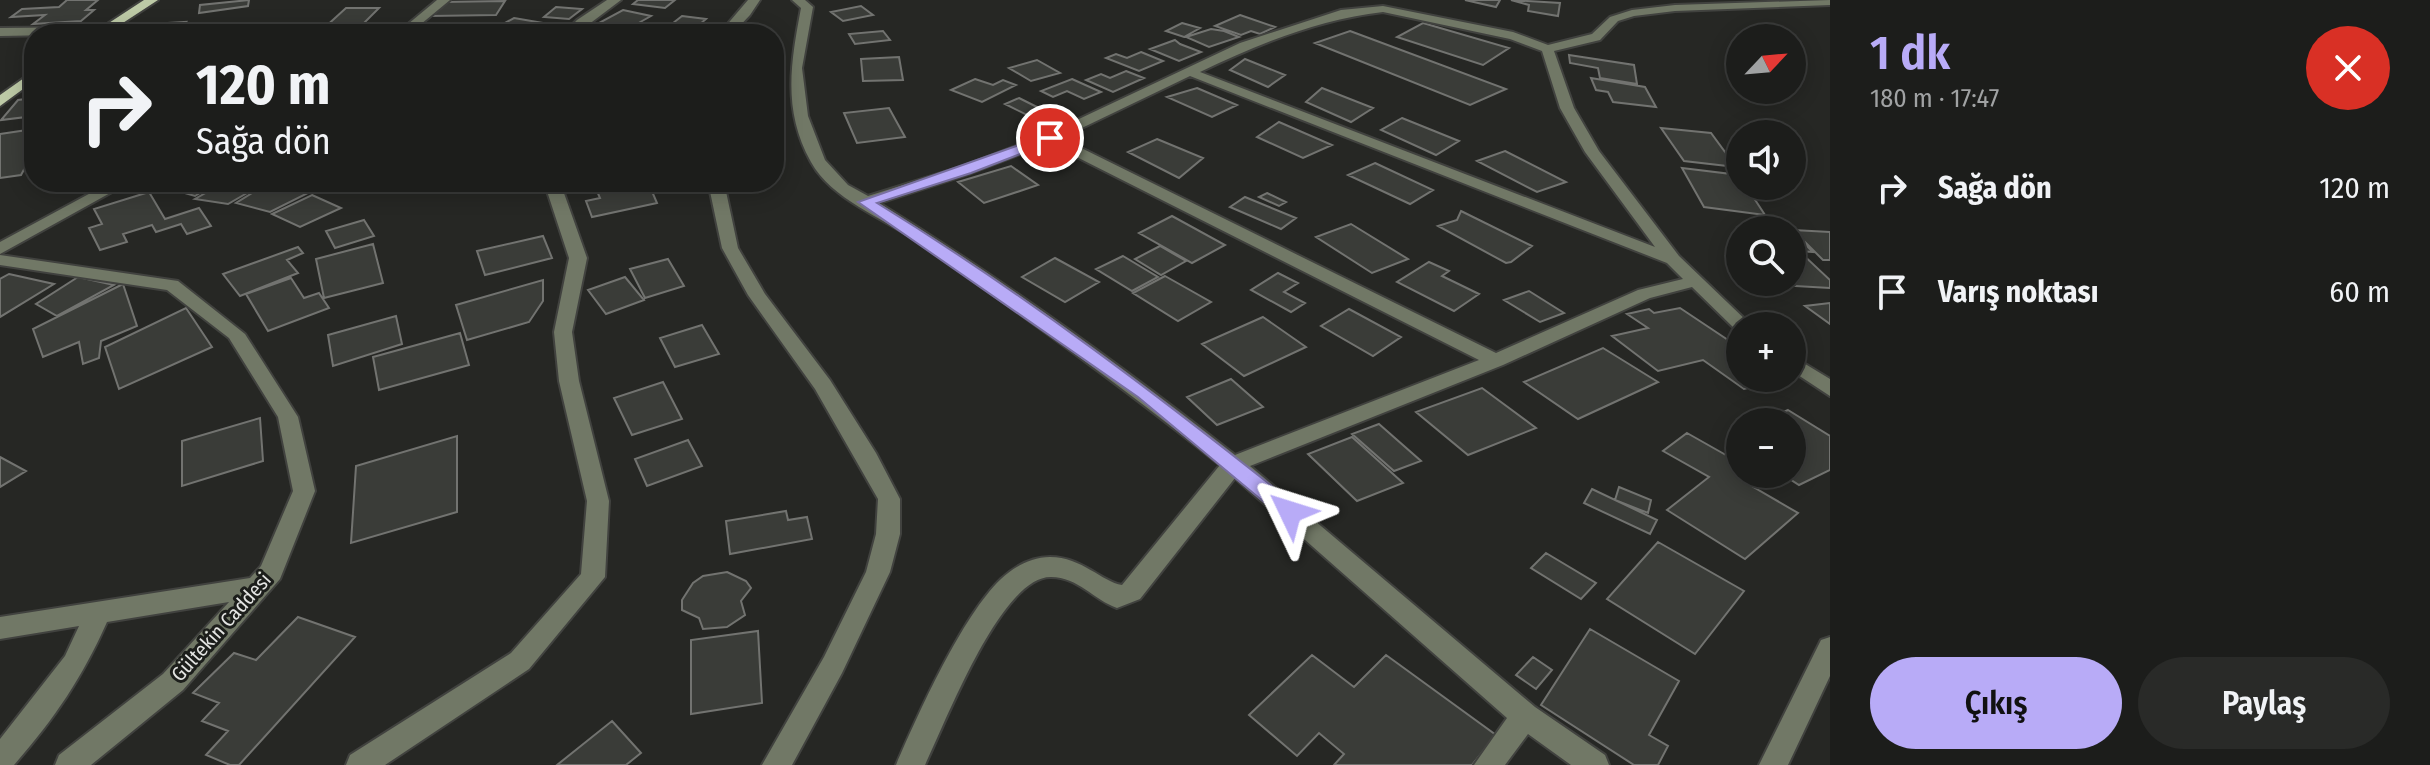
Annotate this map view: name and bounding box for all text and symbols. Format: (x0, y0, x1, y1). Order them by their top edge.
north arrow (1726, 24, 1806, 104)
map controls (1726, 24, 1806, 488)
text: 1 dk (1870, 24, 1950, 82)
button: close (2306, 26, 2390, 110)
text: 120 m (196, 52, 331, 119)
icon: right (64, 56, 168, 160)
text: 180 m · 17:47 (1870, 83, 1999, 114)
pin (1016, 104, 1084, 172)
icon: arrive (1028, 116, 1072, 160)
text: Sağa dön (196, 120, 331, 164)
button: sound (1726, 120, 1806, 200)
icon: right (1870, 166, 1914, 210)
text: Sağa dön (1938, 170, 2052, 206)
text: 120 m (2319, 170, 2390, 206)
button: search (1726, 216, 1806, 296)
icon: arrive (1870, 270, 1914, 314)
text: Varış noktası (1938, 274, 2099, 310)
text: 60 m (2329, 274, 2390, 310)
button: + (1726, 312, 1806, 392)
button: − (1726, 408, 1806, 488)
position arrow (1248, 470, 1332, 554)
street label: Gültekin Caddesi (166, 568, 276, 686)
button: Çıkış (1870, 657, 2122, 749)
button: Paylaş (2138, 657, 2390, 749)

